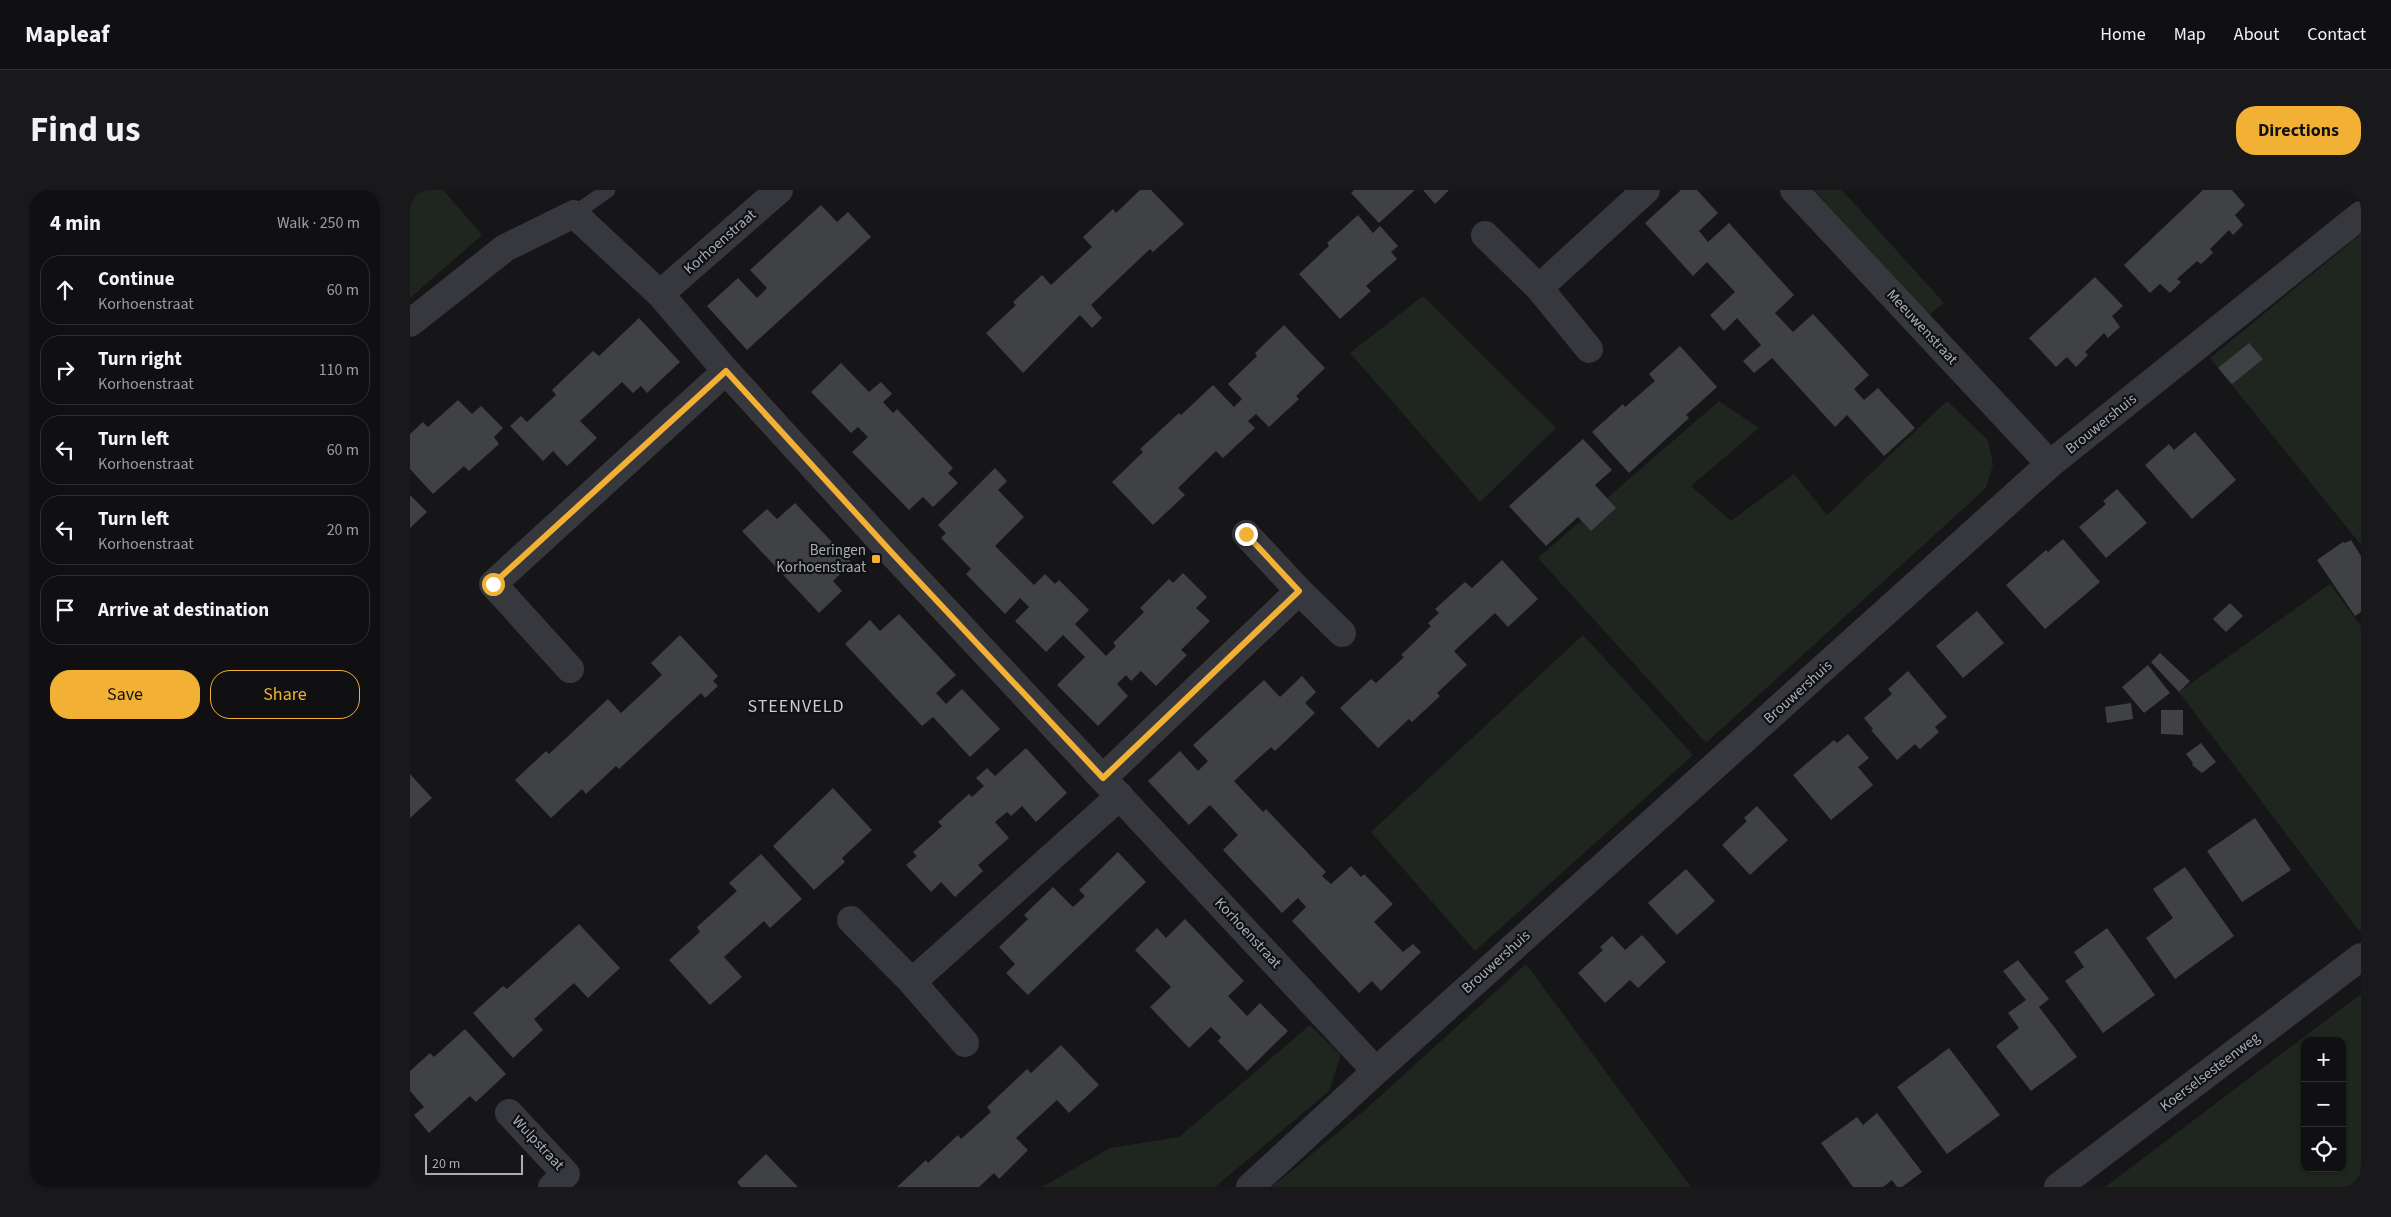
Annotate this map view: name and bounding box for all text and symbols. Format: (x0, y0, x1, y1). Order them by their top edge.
text: Mapleaf (25, 17, 110, 52)
text: Home (2100, 22, 2146, 47)
text: Map (2174, 22, 2206, 47)
text: About (2234, 22, 2279, 47)
text: Contact (2307, 22, 2366, 47)
text: Find us (30, 105, 140, 155)
button: Directions (2236, 106, 2361, 155)
street label: Korhoenstraat (679, 205, 761, 279)
text: 4 min (50, 208, 101, 238)
text: Walk · 250 m (277, 212, 360, 234)
text: Continue (98, 266, 175, 293)
icon: ahead (51, 276, 79, 304)
text: 60 m (327, 279, 359, 301)
street label: Meeuwenstraat (1882, 285, 1962, 369)
text: Korhoenstraat (98, 293, 194, 315)
text: Turn right (98, 346, 182, 373)
icon: right (51, 356, 79, 384)
text: 110 m (319, 359, 359, 381)
text: Korhoenstraat (98, 373, 194, 395)
street label: Brouwershuis (2061, 389, 2141, 459)
text: Turn left (98, 426, 169, 453)
icon: left (51, 436, 79, 464)
text: 60 m (327, 439, 359, 461)
text: Korhoenstraat (98, 453, 194, 475)
text: Turn left (98, 506, 169, 533)
icon: left (51, 516, 79, 544)
text: 20 m (327, 519, 359, 541)
route end (1235, 523, 1258, 546)
text: Korhoenstraat (98, 533, 194, 555)
place label: Beringen Korhoenstraat (776, 540, 866, 578)
marker: Beringen Korhoenstraat (870, 553, 882, 565)
route start (482, 573, 505, 596)
icon: arrive (51, 596, 79, 624)
text: Arrive at destination (98, 597, 269, 624)
street label: Brouwershuis (1759, 655, 1837, 729)
button: Save (50, 670, 200, 719)
button: Share (210, 670, 360, 719)
district label: STEENVELD (747, 694, 845, 719)
street label: Korhoenstraat (1210, 893, 1286, 973)
street label: Brouwershuis (1457, 925, 1535, 999)
street label: Koerselsesteenweg (2156, 1027, 2265, 1117)
map controls (2301, 1037, 2346, 1172)
button: + (2301, 1037, 2346, 1082)
button: − (2301, 1082, 2346, 1127)
street label: Wulpstraat (507, 1111, 569, 1175)
button: locate (2301, 1127, 2346, 1172)
scale bar (425, 1152, 522, 1175)
text: 20 m (432, 1154, 460, 1174)

